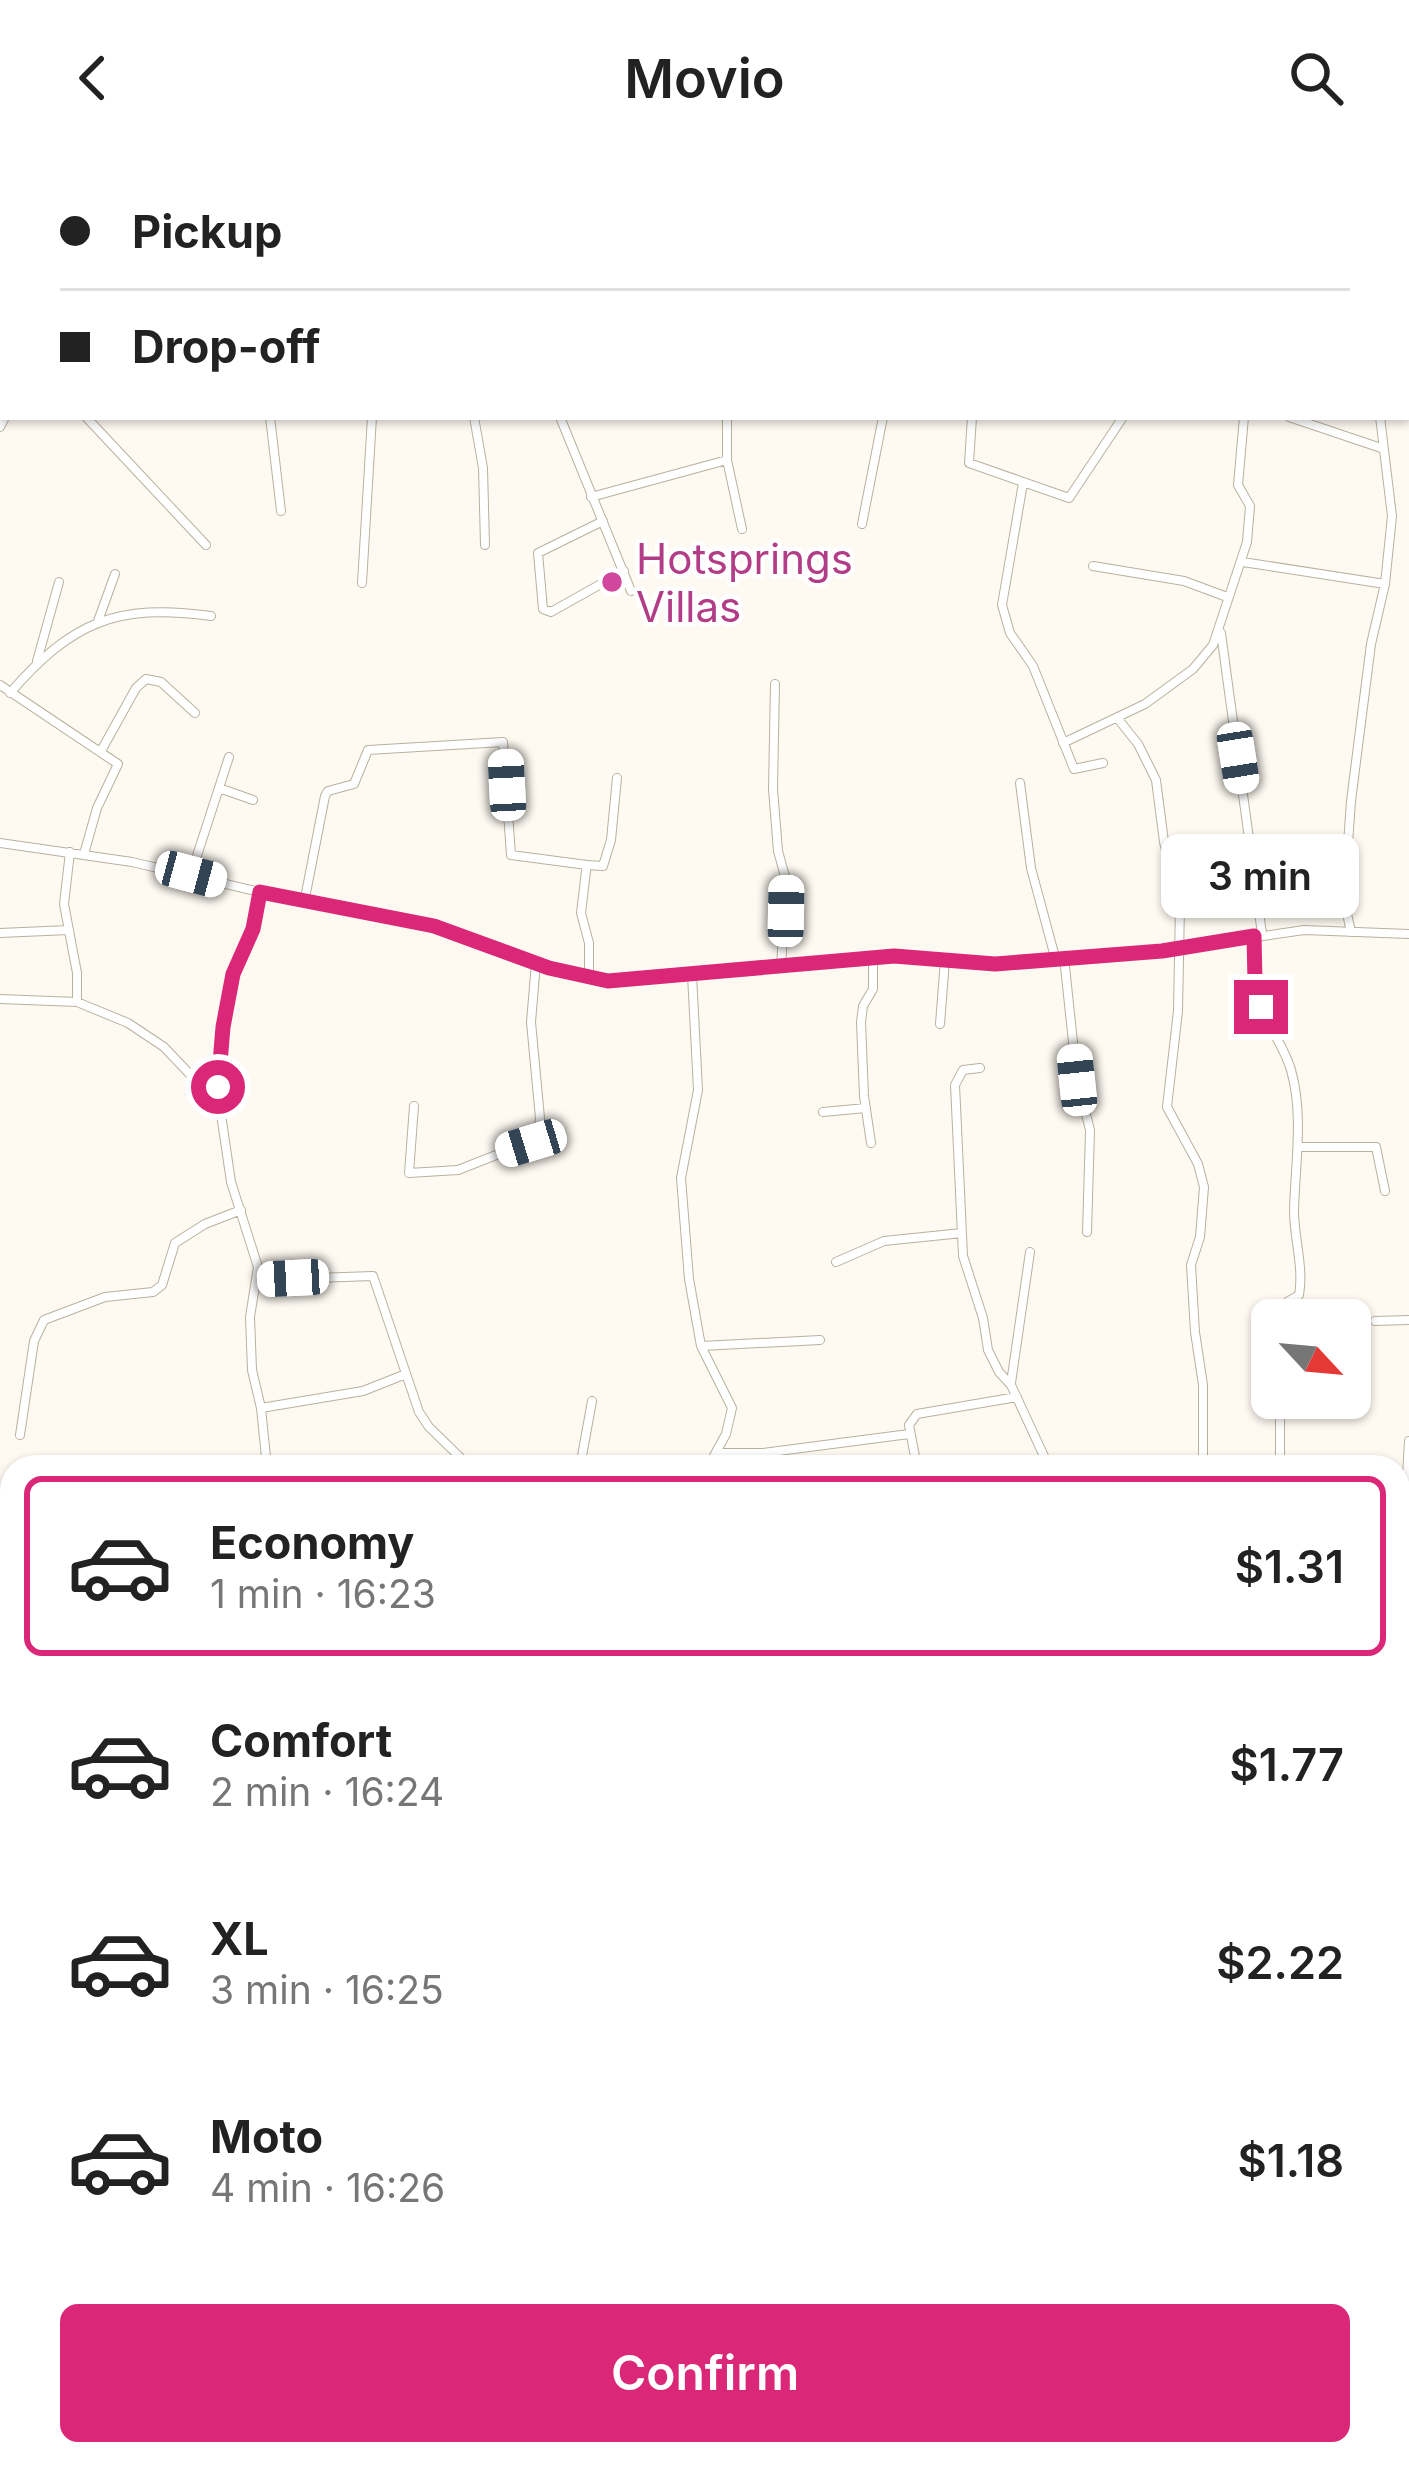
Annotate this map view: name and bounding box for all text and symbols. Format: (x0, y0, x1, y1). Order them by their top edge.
icon: back (60, 45, 126, 111)
icon: search (1283, 45, 1349, 111)
text: Movio (624, 46, 785, 111)
text: Pickup (132, 204, 282, 259)
text: Drop-off (132, 319, 320, 374)
place label: Hotsprings Villas (636, 533, 853, 632)
marker: Hotsprings Villas (599, 569, 625, 595)
car (1215, 720, 1261, 796)
car (487, 748, 527, 822)
callout: 3 min (1162, 833, 1360, 917)
car (152, 847, 230, 901)
text: 3 min (1208, 852, 1312, 899)
car (767, 875, 805, 947)
route end (1234, 980, 1288, 1034)
car (1055, 1042, 1099, 1118)
route start (191, 1060, 245, 1114)
car (491, 1115, 571, 1171)
car (256, 1258, 330, 1298)
north arrow (1251, 1299, 1371, 1419)
map controls (1251, 1299, 1371, 1419)
icon: car (66, 1512, 174, 1620)
text: Economy (210, 1515, 414, 1570)
text: $1.31 (1235, 1539, 1344, 1594)
text: 1 min · 16:23 (210, 1570, 436, 1617)
icon: car (66, 1710, 174, 1818)
text: Comfort (210, 1713, 392, 1768)
text: $1.77 (1230, 1737, 1344, 1792)
text: 2 min · 16:24 (210, 1768, 444, 1815)
icon: car (66, 1908, 174, 2016)
text: XL (210, 1911, 269, 1966)
text: $2.22 (1216, 1935, 1344, 1990)
text: 3 min · 16:25 (210, 1966, 444, 2013)
icon: car (66, 2106, 174, 2214)
text: Moto (210, 2109, 323, 2164)
text: $1.18 (1238, 2133, 1344, 2188)
text: 4 min · 16:26 (210, 2164, 445, 2211)
button: Confirm (60, 2304, 1350, 2442)

